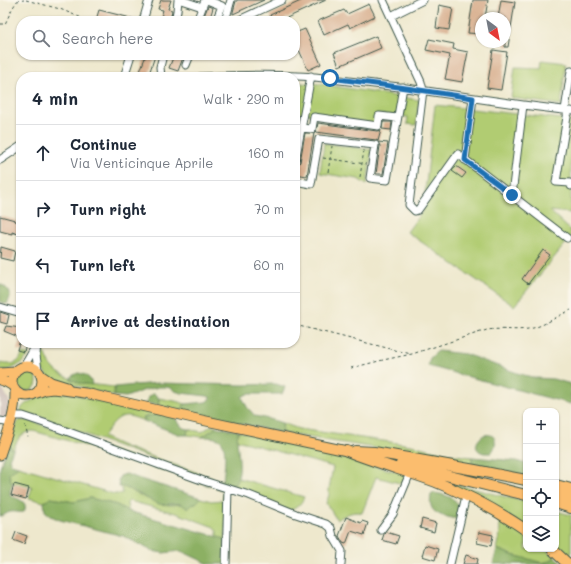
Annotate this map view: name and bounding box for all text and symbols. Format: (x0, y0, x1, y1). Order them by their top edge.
north arrow (475, 12, 511, 48)
search box (16, 16, 300, 60)
icon: search (30, 27, 52, 49)
text: Search here (62, 28, 153, 48)
route start (321, 69, 339, 87)
text: 4 min (32, 87, 78, 109)
text: Walk · 290 m (203, 90, 284, 107)
text: Continue (70, 134, 137, 154)
icon: ahead (32, 142, 54, 164)
text: 160 m (248, 144, 284, 161)
text: Via Venticinque Aprile (70, 154, 213, 171)
route end (503, 186, 521, 204)
icon: right (32, 198, 54, 220)
text: Turn right (70, 199, 147, 219)
text: 70 m (254, 200, 284, 217)
icon: left (32, 254, 54, 276)
text: Turn left (70, 255, 135, 275)
text: 60 m (254, 256, 284, 273)
icon: arrive (32, 310, 54, 332)
text: Arrive at destination (70, 311, 230, 331)
map controls (523, 408, 559, 552)
button: + (523, 408, 559, 444)
button: − (523, 444, 559, 480)
button: locate (523, 480, 559, 516)
button: layers (523, 516, 559, 552)

